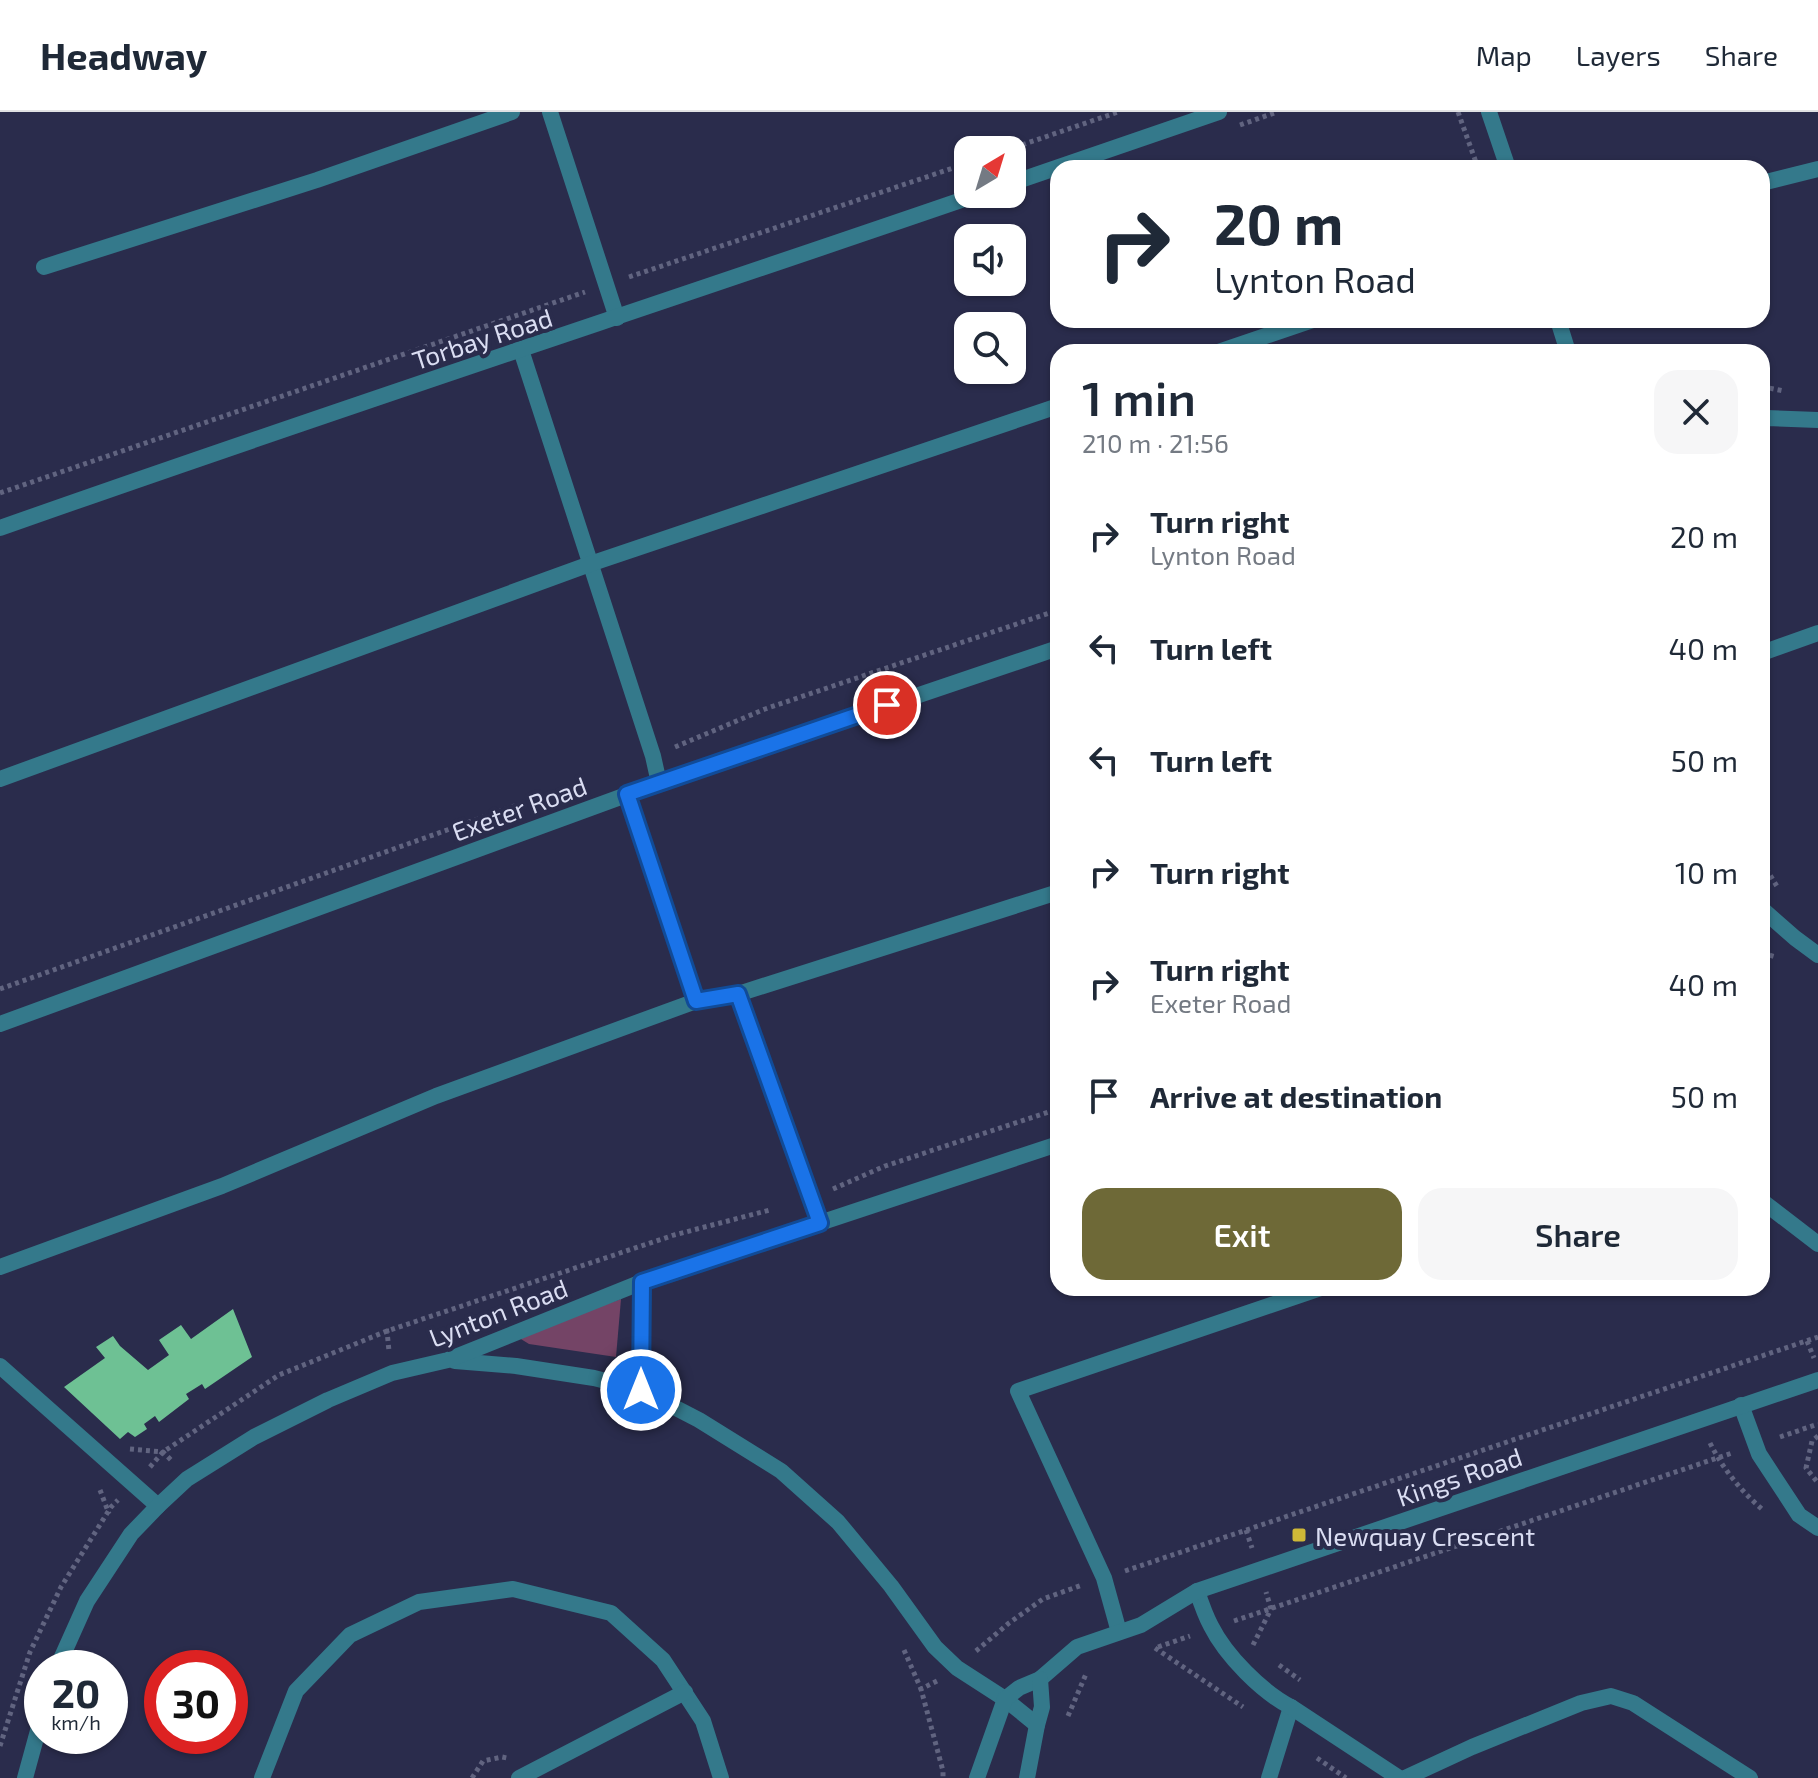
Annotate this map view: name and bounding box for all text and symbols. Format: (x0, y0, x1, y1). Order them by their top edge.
text: Headway (40, 32, 207, 78)
text: Map (1476, 38, 1532, 72)
text: Layers (1576, 38, 1661, 72)
text: Share (1705, 38, 1778, 72)
north arrow (954, 136, 1026, 208)
map controls (954, 136, 1026, 384)
text: 20 m (1214, 189, 1343, 256)
icon: right (1082, 192, 1186, 296)
button: sound (954, 224, 1026, 296)
text: Lynton Road (1214, 257, 1416, 300)
street label: Torbay Road (408, 301, 556, 375)
button: search (954, 312, 1026, 384)
text: 1 min (1082, 368, 1196, 426)
button: close (1654, 370, 1738, 454)
text: 210 m · 21:56 (1082, 427, 1229, 458)
text: Turn right (1150, 503, 1290, 539)
icon: right (1082, 514, 1126, 558)
text: 20 m (1670, 518, 1738, 554)
text: Lynton Road (1150, 539, 1296, 570)
icon: left (1082, 626, 1126, 670)
text: Turn left (1150, 630, 1272, 666)
text: 40 m (1668, 630, 1738, 666)
pin (853, 671, 921, 739)
icon: arrive (865, 683, 909, 727)
icon: left (1082, 738, 1126, 782)
text: Turn left (1150, 742, 1272, 778)
text: 50 m (1671, 742, 1738, 778)
street label: Exeter Road (447, 769, 591, 847)
icon: right (1082, 850, 1126, 894)
text: Turn right (1150, 854, 1290, 890)
text: 10 m (1675, 854, 1738, 890)
text: Turn right (1150, 951, 1290, 987)
icon: right (1082, 962, 1126, 1006)
text: 40 m (1668, 966, 1738, 1002)
text: Exeter Road (1150, 987, 1291, 1018)
icon: arrive (1082, 1074, 1126, 1118)
text: Arrive at destination (1150, 1078, 1442, 1114)
text: 50 m (1671, 1078, 1738, 1114)
button: Exit (1082, 1188, 1402, 1280)
button: Share (1418, 1188, 1738, 1280)
street label: Lynton Road (424, 1271, 572, 1353)
position arrow (599, 1348, 683, 1432)
street label: Kings Road (1392, 1440, 1526, 1512)
place label: Newquay Crescent (1315, 1520, 1535, 1551)
marker: Newquay Crescent (1290, 1526, 1308, 1544)
speed limit sign: 30 (144, 1650, 248, 1754)
text: 20 (52, 1668, 100, 1716)
text: km/h (51, 1710, 101, 1734)

